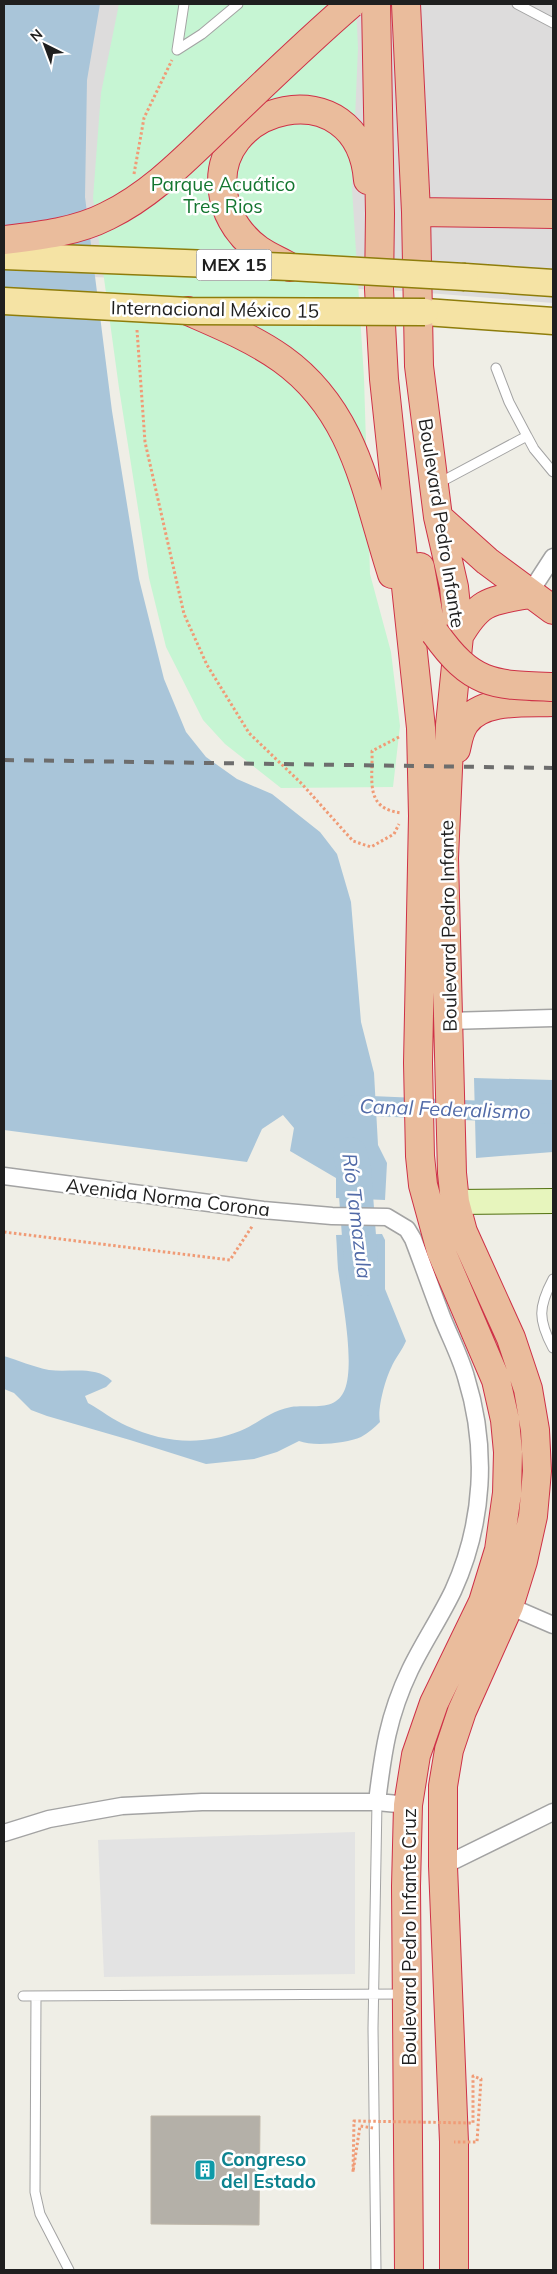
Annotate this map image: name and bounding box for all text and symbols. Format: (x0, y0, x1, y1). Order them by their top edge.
north arrow (20, 20, 70, 70)
text: N (26, 25, 46, 46)
park label: Parque Acuático Tres Rios (151, 172, 295, 218)
road number: MEX 15 (196, 250, 272, 280)
street label: Internacional México 15 (111, 295, 319, 323)
street label: Boulevard Pedro Infante (414, 416, 470, 630)
street label: Boulevard Pedro Infante (434, 820, 462, 1032)
water label: Canal Federalismo (359, 1093, 531, 1124)
water label: Río Tamazula (337, 1152, 378, 1280)
street label: Avenida Norma Corona (65, 1173, 271, 1221)
street label: Boulevard Pedro Infante Cruz (397, 1808, 421, 2066)
place label: Congreso del Estado (221, 2147, 316, 2193)
building icon: Congreso del Estado (193, 2158, 217, 2182)

